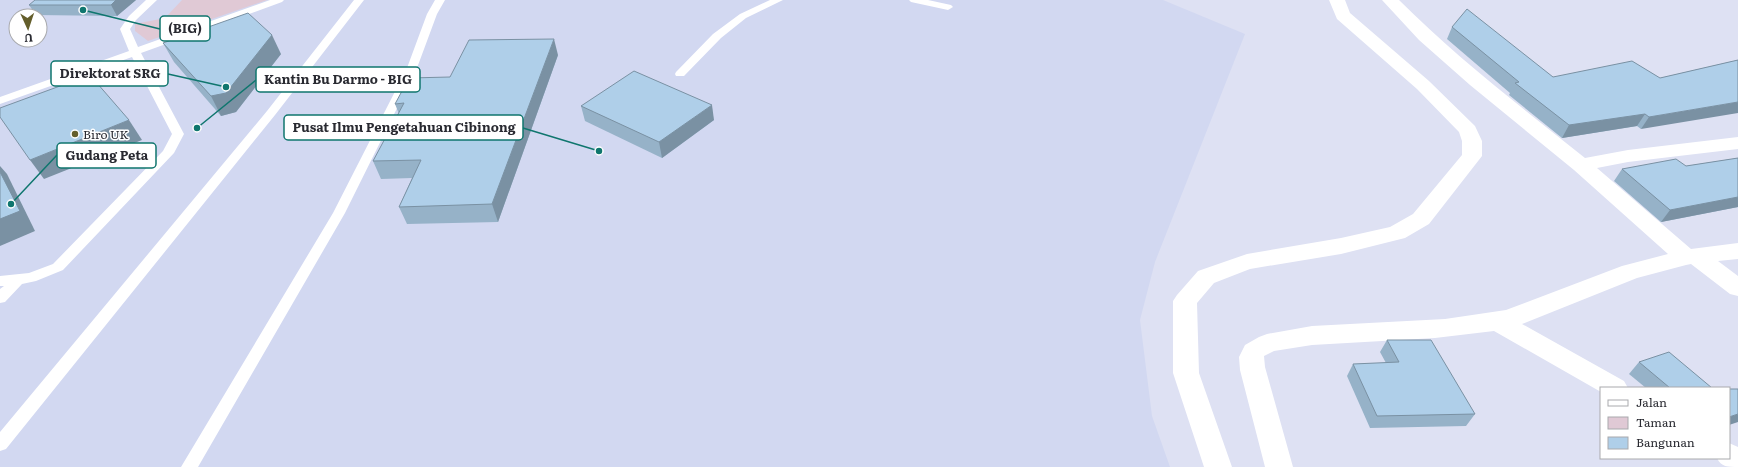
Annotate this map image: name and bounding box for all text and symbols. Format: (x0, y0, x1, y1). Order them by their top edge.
north arrow (8, 8, 48, 48)
callout: (BIG) (160, 16, 210, 41)
text: (BIG) (168, 18, 202, 37)
text: U (23, 31, 33, 47)
callout: Direktorat SRG (51, 61, 168, 86)
text: Direktorat SRG (60, 63, 160, 82)
callout: Kantin Bu Darmo - BIG (256, 67, 420, 92)
text: Kantin Bu Darmo - BIG (264, 69, 412, 88)
callout: Pusat Ilmu Pengetahuan Cibinong (284, 115, 523, 140)
text: Pusat Ilmu Pengetahuan Cibinong (292, 117, 516, 136)
place label: Biro UK (83, 125, 129, 143)
marker: Biro UK (70, 129, 80, 139)
callout: Gudang Peta (57, 143, 156, 168)
text: Gudang Peta (66, 145, 149, 164)
legend (1600, 387, 1730, 459)
text: Jalan (1636, 393, 1667, 411)
text: Taman (1636, 413, 1676, 431)
text: Bangunan (1636, 433, 1695, 451)

